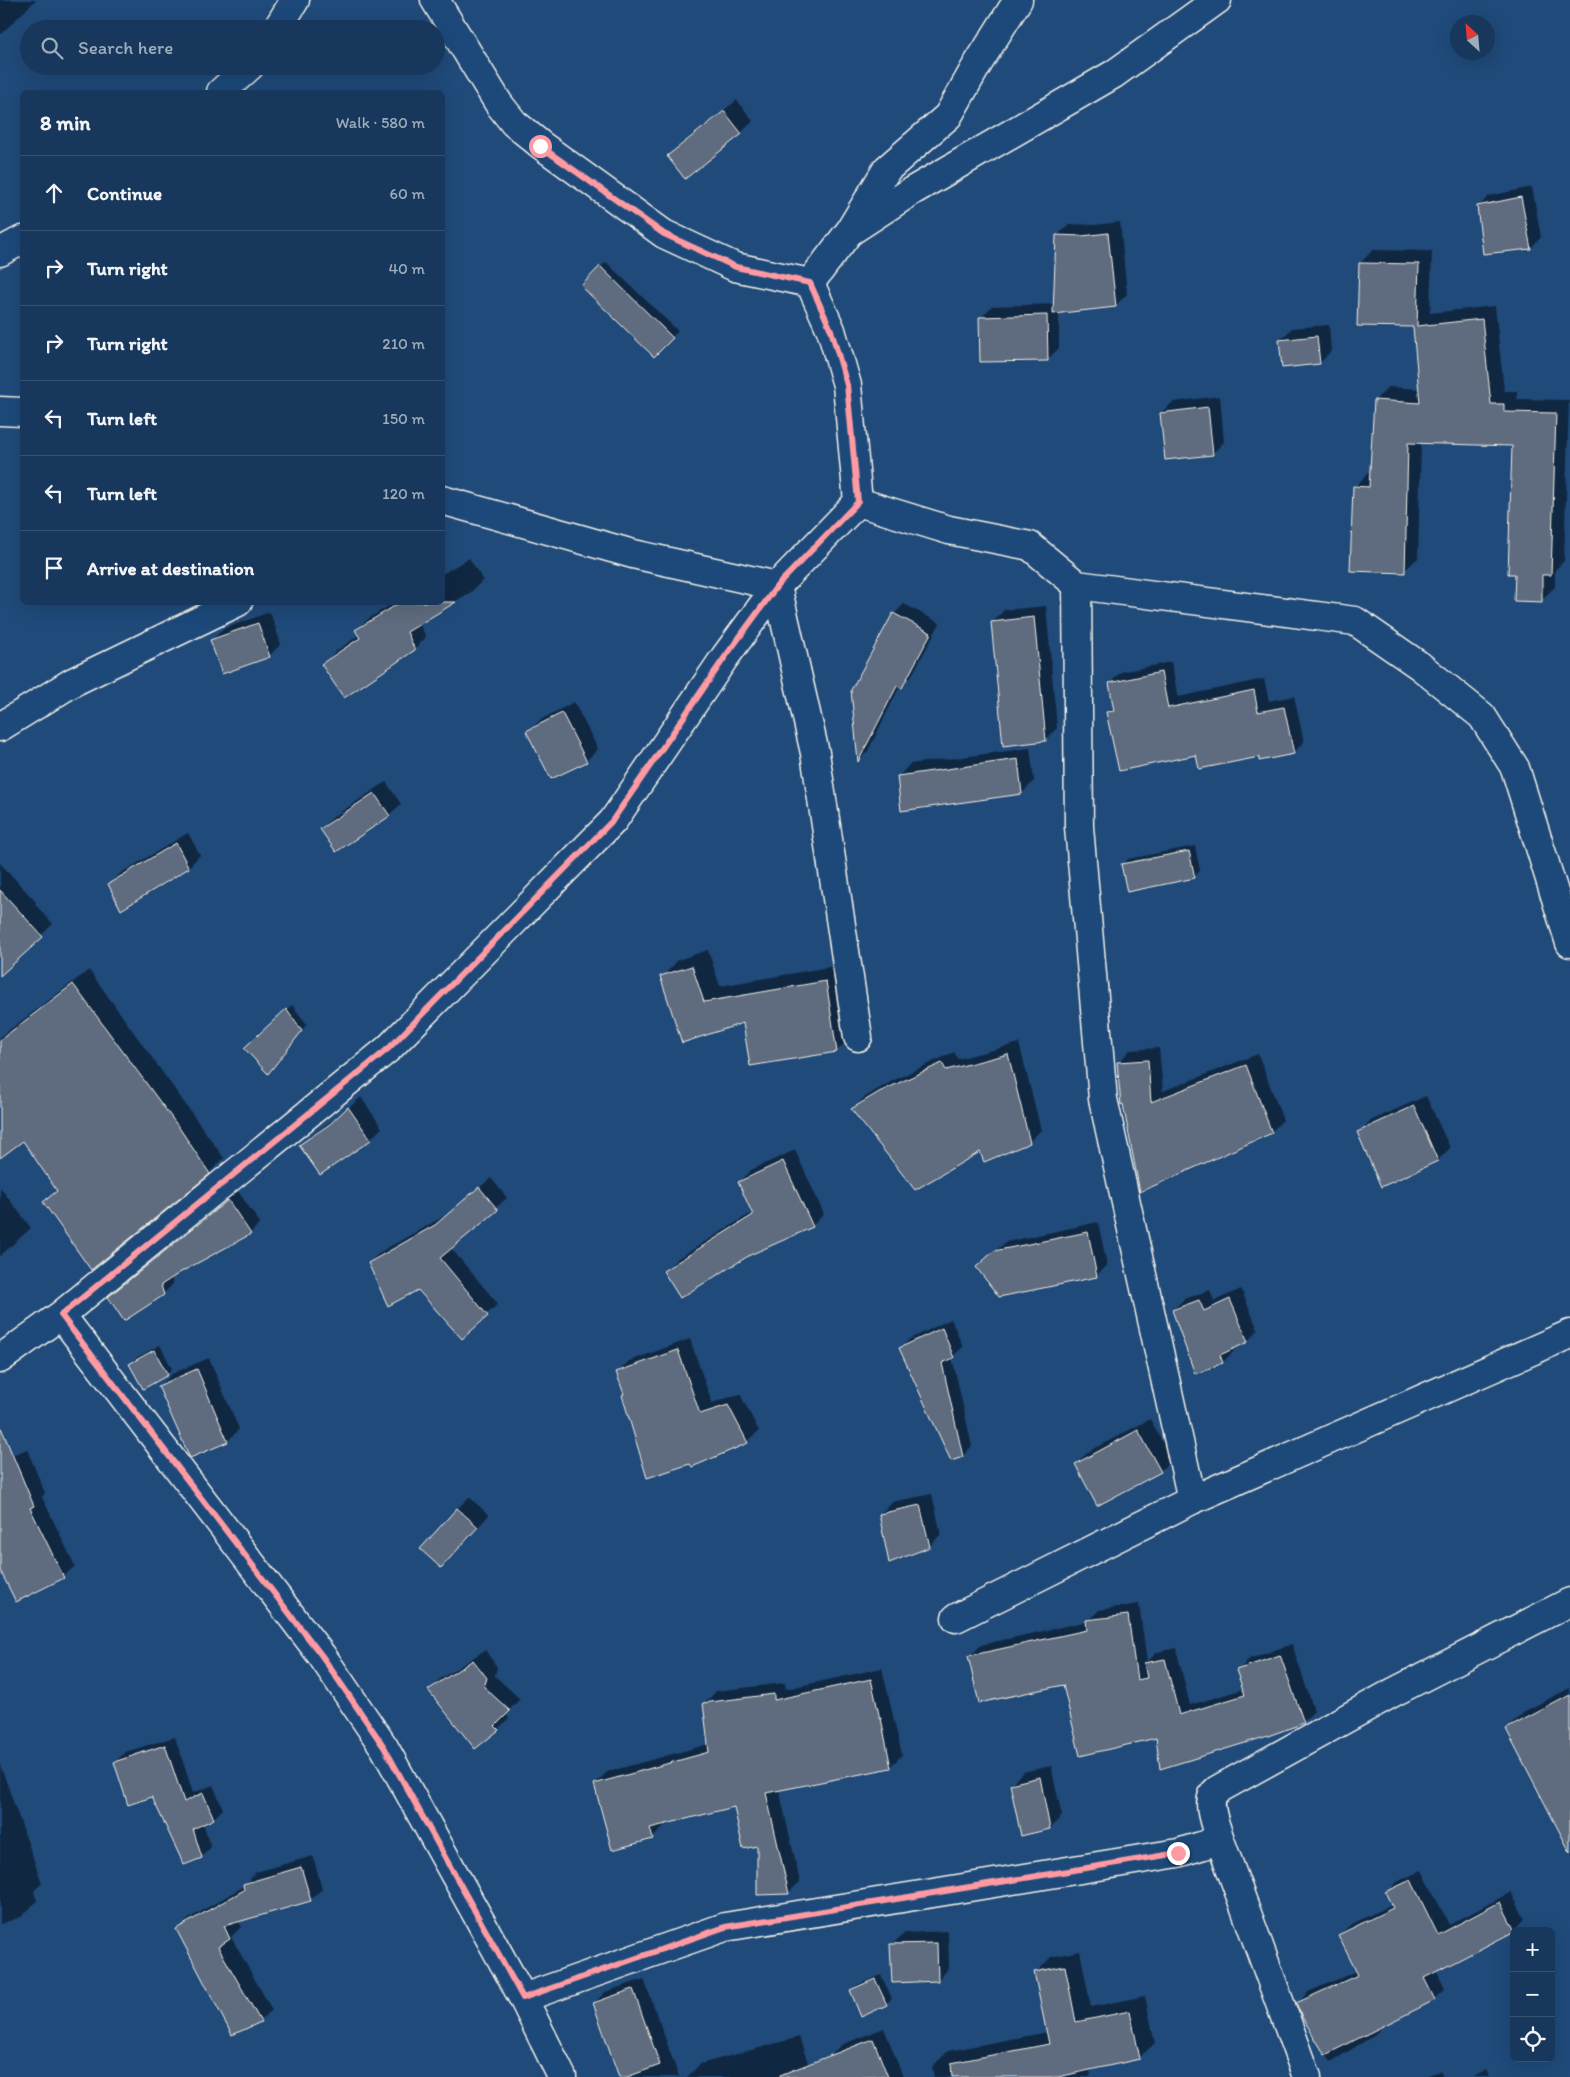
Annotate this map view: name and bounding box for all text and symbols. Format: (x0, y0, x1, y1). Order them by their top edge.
north arrow (1450, 15, 1495, 60)
search box (20, 20, 445, 75)
icon: search (38, 34, 66, 62)
text: Search here (78, 36, 173, 59)
text: 8 min (40, 110, 90, 135)
text: Walk · 580 m (336, 113, 425, 132)
route start (529, 135, 552, 158)
icon: ahead (40, 179, 68, 207)
text: Continue (87, 182, 162, 205)
text: 60 m (390, 184, 425, 203)
icon: right (40, 254, 68, 282)
text: Turn right (87, 257, 168, 280)
text: 40 m (388, 259, 425, 278)
icon: right (40, 329, 68, 357)
text: Turn right (87, 332, 168, 355)
text: 210 m (382, 334, 425, 353)
icon: left (40, 404, 68, 432)
text: Turn left (87, 407, 157, 430)
text: 150 m (382, 409, 425, 428)
icon: left (40, 479, 68, 507)
text: Turn left (87, 482, 157, 505)
text: 120 m (382, 484, 425, 503)
icon: arrive (40, 554, 68, 582)
text: Arrive at destination (87, 557, 254, 580)
route end (1167, 1842, 1190, 1865)
map controls (1510, 1927, 1555, 2062)
button: + (1510, 1927, 1555, 1972)
button: − (1510, 1972, 1555, 2017)
button: locate (1510, 2017, 1555, 2062)

